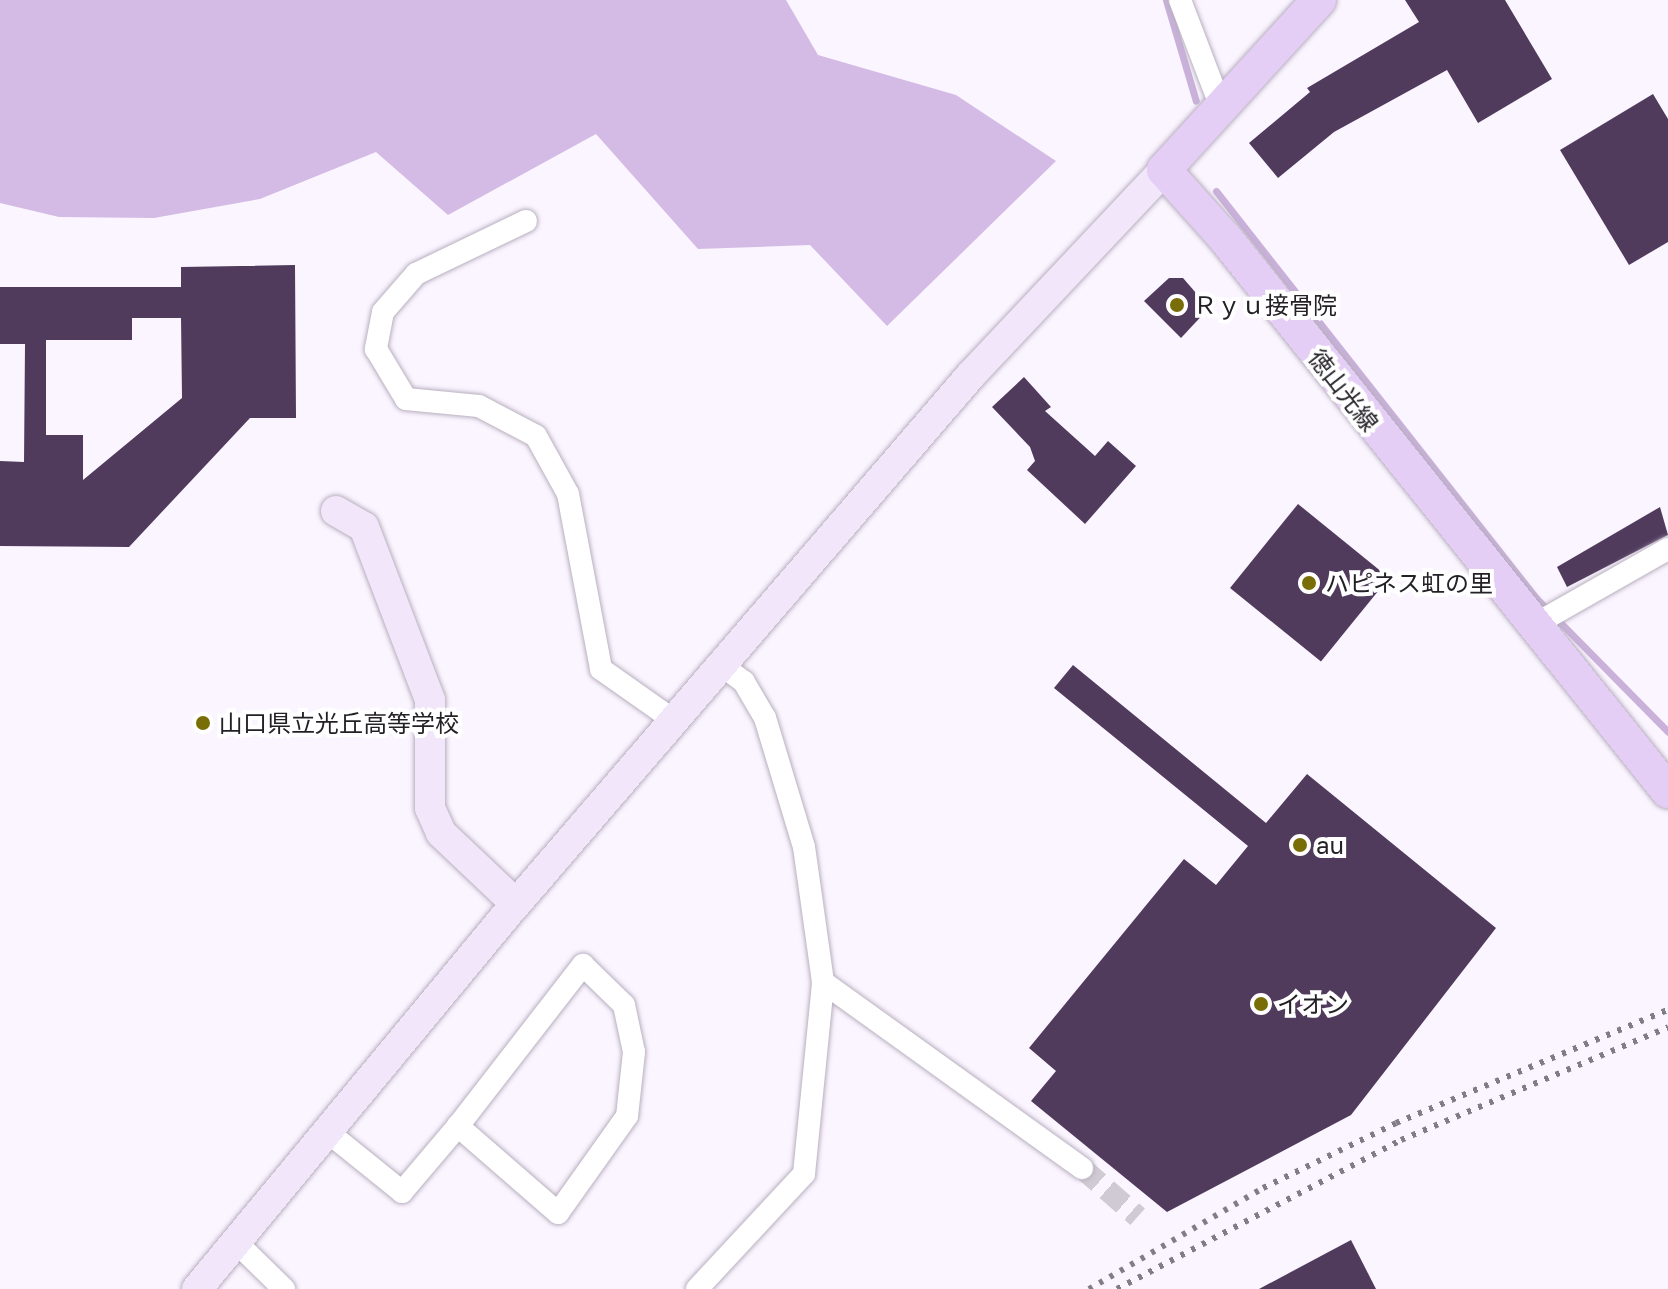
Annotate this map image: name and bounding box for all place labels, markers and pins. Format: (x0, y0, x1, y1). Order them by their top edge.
place label: Ｒｙｕ接骨院 (1193, 291, 1337, 319)
marker: Ｒｙｕ接骨院 (1168, 296, 1186, 314)
place label: ハピネス虹の里 (1325, 569, 1493, 597)
marker: ハピネス虹の里 (1300, 574, 1318, 592)
place label: 山口県立光丘高等学校 (219, 709, 459, 737)
marker: 山口県立光丘高等学校 (194, 714, 212, 732)
place label: au (1316, 831, 1344, 859)
marker: au (1291, 836, 1309, 854)
place label: イオン (1277, 990, 1349, 1018)
marker: イオン (1252, 995, 1270, 1013)

